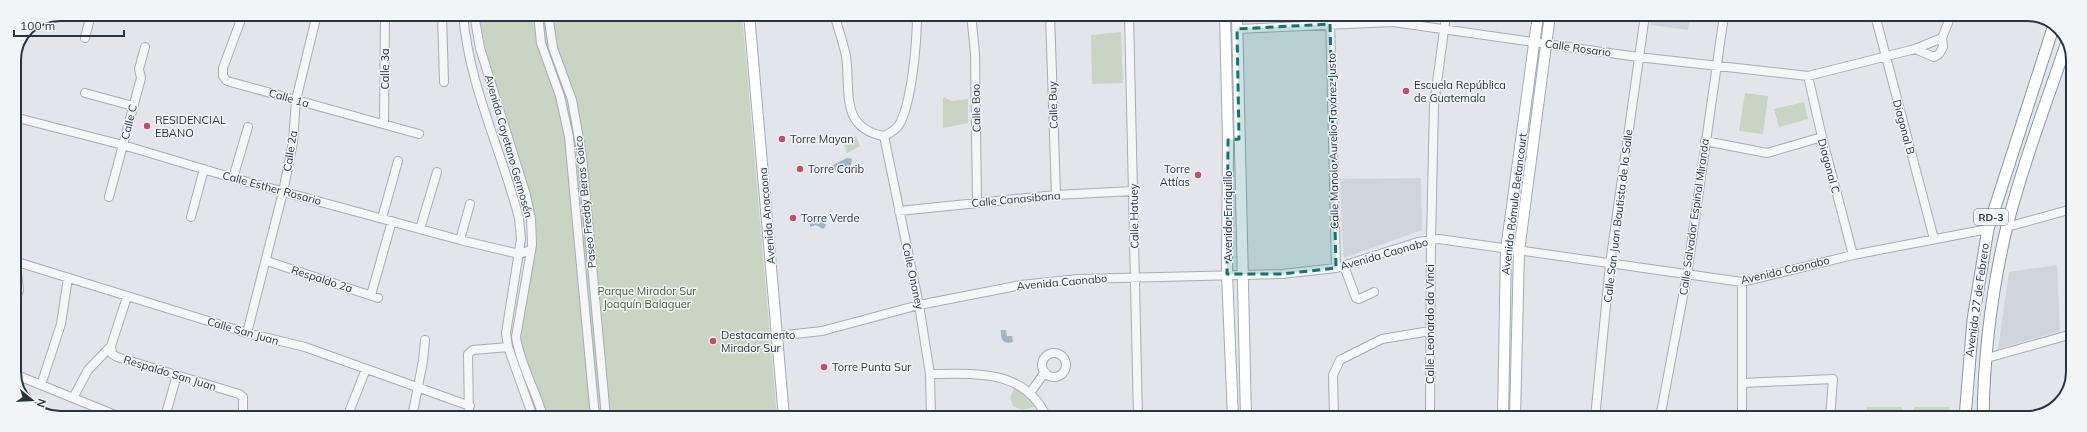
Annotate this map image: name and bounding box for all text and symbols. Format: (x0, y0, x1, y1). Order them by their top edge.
scale bar (14, 12, 124, 38)
text: 100 m (20, 18, 55, 33)
street label: Calle Rosario (1544, 36, 1612, 60)
street label: Calle 3a (378, 48, 392, 90)
street label: Calle Manolo Aurelio Tavárez Justo (1324, 53, 1342, 229)
street label: Avenida Cayetano Germosén (482, 73, 536, 219)
place label: Escuela República de Guatemala (1414, 78, 1506, 105)
street label: Calle Buy (1045, 81, 1061, 129)
street label: Calle Bao (969, 84, 983, 132)
street label: Calle 1a (267, 86, 311, 110)
marker: Escuela República de Guatemala (1401, 86, 1411, 96)
street label: Diagonal B (1890, 98, 1918, 156)
street label: Calle C (118, 103, 140, 141)
place label: RESIDENCIAL EBANO (155, 113, 226, 140)
marker: RESIDENCIAL EBANO (142, 121, 152, 131)
street label: Calle San Juan Bautista de la Salle (1600, 129, 1636, 303)
street label: Calle 2a (280, 130, 300, 172)
place label: Torre Mayan (790, 132, 854, 146)
street label: Avenida Rómulo Betancourt (1498, 132, 1530, 276)
marker: Torre Mayan (777, 134, 787, 144)
street label: Paseo Freddy Beras Goico (571, 135, 599, 269)
street label: Diagonal C (1815, 137, 1843, 195)
street label: Calle Salvador Espinal Miranda (1676, 138, 1712, 296)
place label: Torre Carib (808, 162, 864, 176)
place label: Torre Attías (1160, 162, 1190, 189)
marker: Torre Carib (795, 164, 805, 174)
street label: Avenida Anacaona (756, 167, 778, 265)
street label: Calle Esther Rosario (221, 168, 323, 208)
marker: Torre Attías (1193, 170, 1203, 180)
street label: Avenida Enriquillo (1221, 170, 1235, 262)
street label: Calle Hatuey (1126, 183, 1142, 249)
street label: Calle Canasibana (971, 188, 1061, 210)
road number: RD-3 (1974, 209, 2008, 225)
place label: Torre Verde (801, 211, 859, 225)
marker: Torre Verde (788, 213, 798, 223)
street label: Avenida Caonabo (1338, 235, 1430, 273)
street label: Calle Onaney (899, 241, 927, 311)
street label: Avenida 27 de Febrero (1962, 242, 1992, 358)
street label: Avenida Caonabo (1739, 253, 1831, 287)
street label: Respaldo 2a (290, 262, 354, 296)
street label: Calle Leonardo da Vinci (1423, 264, 1437, 384)
street label: Avenida Caonabo (1016, 271, 1108, 293)
park label: Parque Mirador Sur Joaquín Balaguer (598, 284, 696, 311)
street label: Calle San Juan (206, 314, 280, 348)
place label: Destacamento Mirador Sur (721, 328, 795, 355)
marker: Destacamento Mirador Sur (708, 336, 718, 346)
street label: Respaldo San Juan (122, 352, 218, 394)
place label: Torre Punta Sur (832, 360, 911, 374)
marker: Torre Punta Sur (819, 362, 829, 372)
north arrow (12, 380, 52, 420)
text: N (34, 397, 49, 409)

